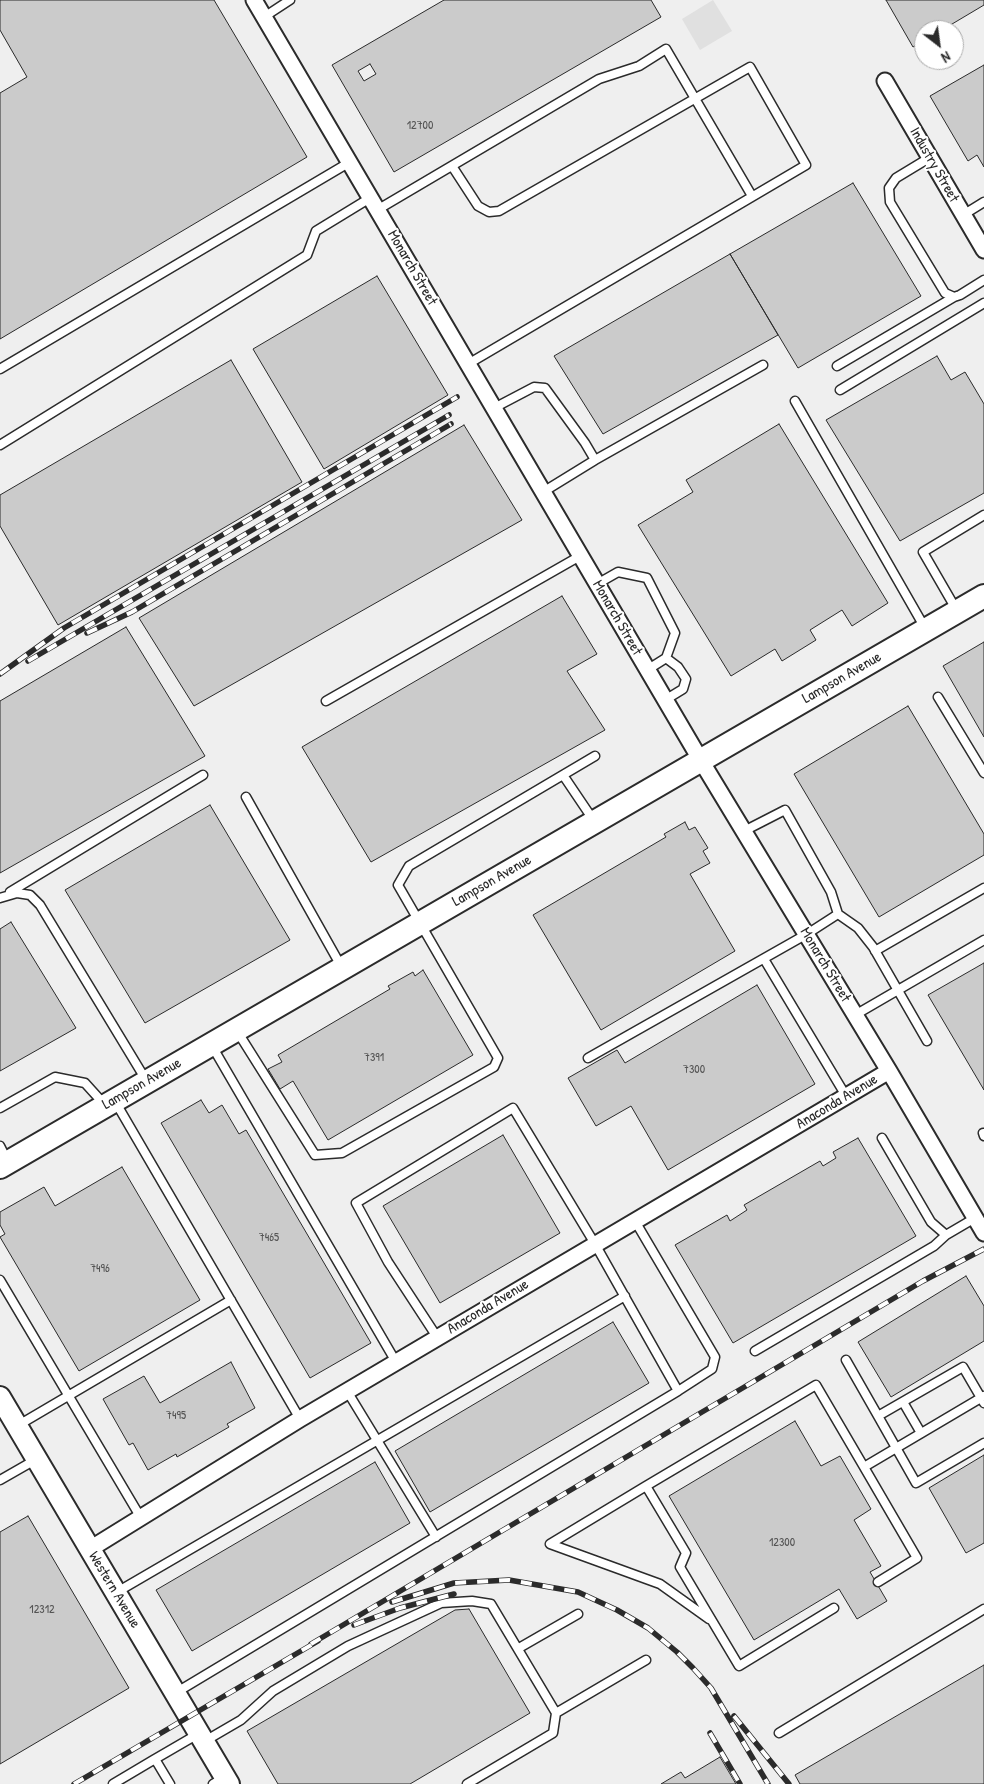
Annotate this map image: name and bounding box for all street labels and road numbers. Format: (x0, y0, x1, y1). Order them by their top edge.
street label: Industry Street (905, 124, 963, 206)
street label: Monarch Street (383, 227, 441, 309)
street label: Monarch Street (588, 577, 646, 659)
street label: Lampson Avenue (799, 648, 885, 708)
street label: Lampson Avenue (449, 851, 535, 911)
street label: Monarch Street (796, 924, 854, 1006)
street label: Lampson Avenue (99, 1054, 185, 1114)
street label: Anaconda Avenue (793, 1071, 881, 1133)
street label: Anaconda Avenue (444, 1276, 532, 1338)
street label: Western Avenue (84, 1548, 144, 1632)

